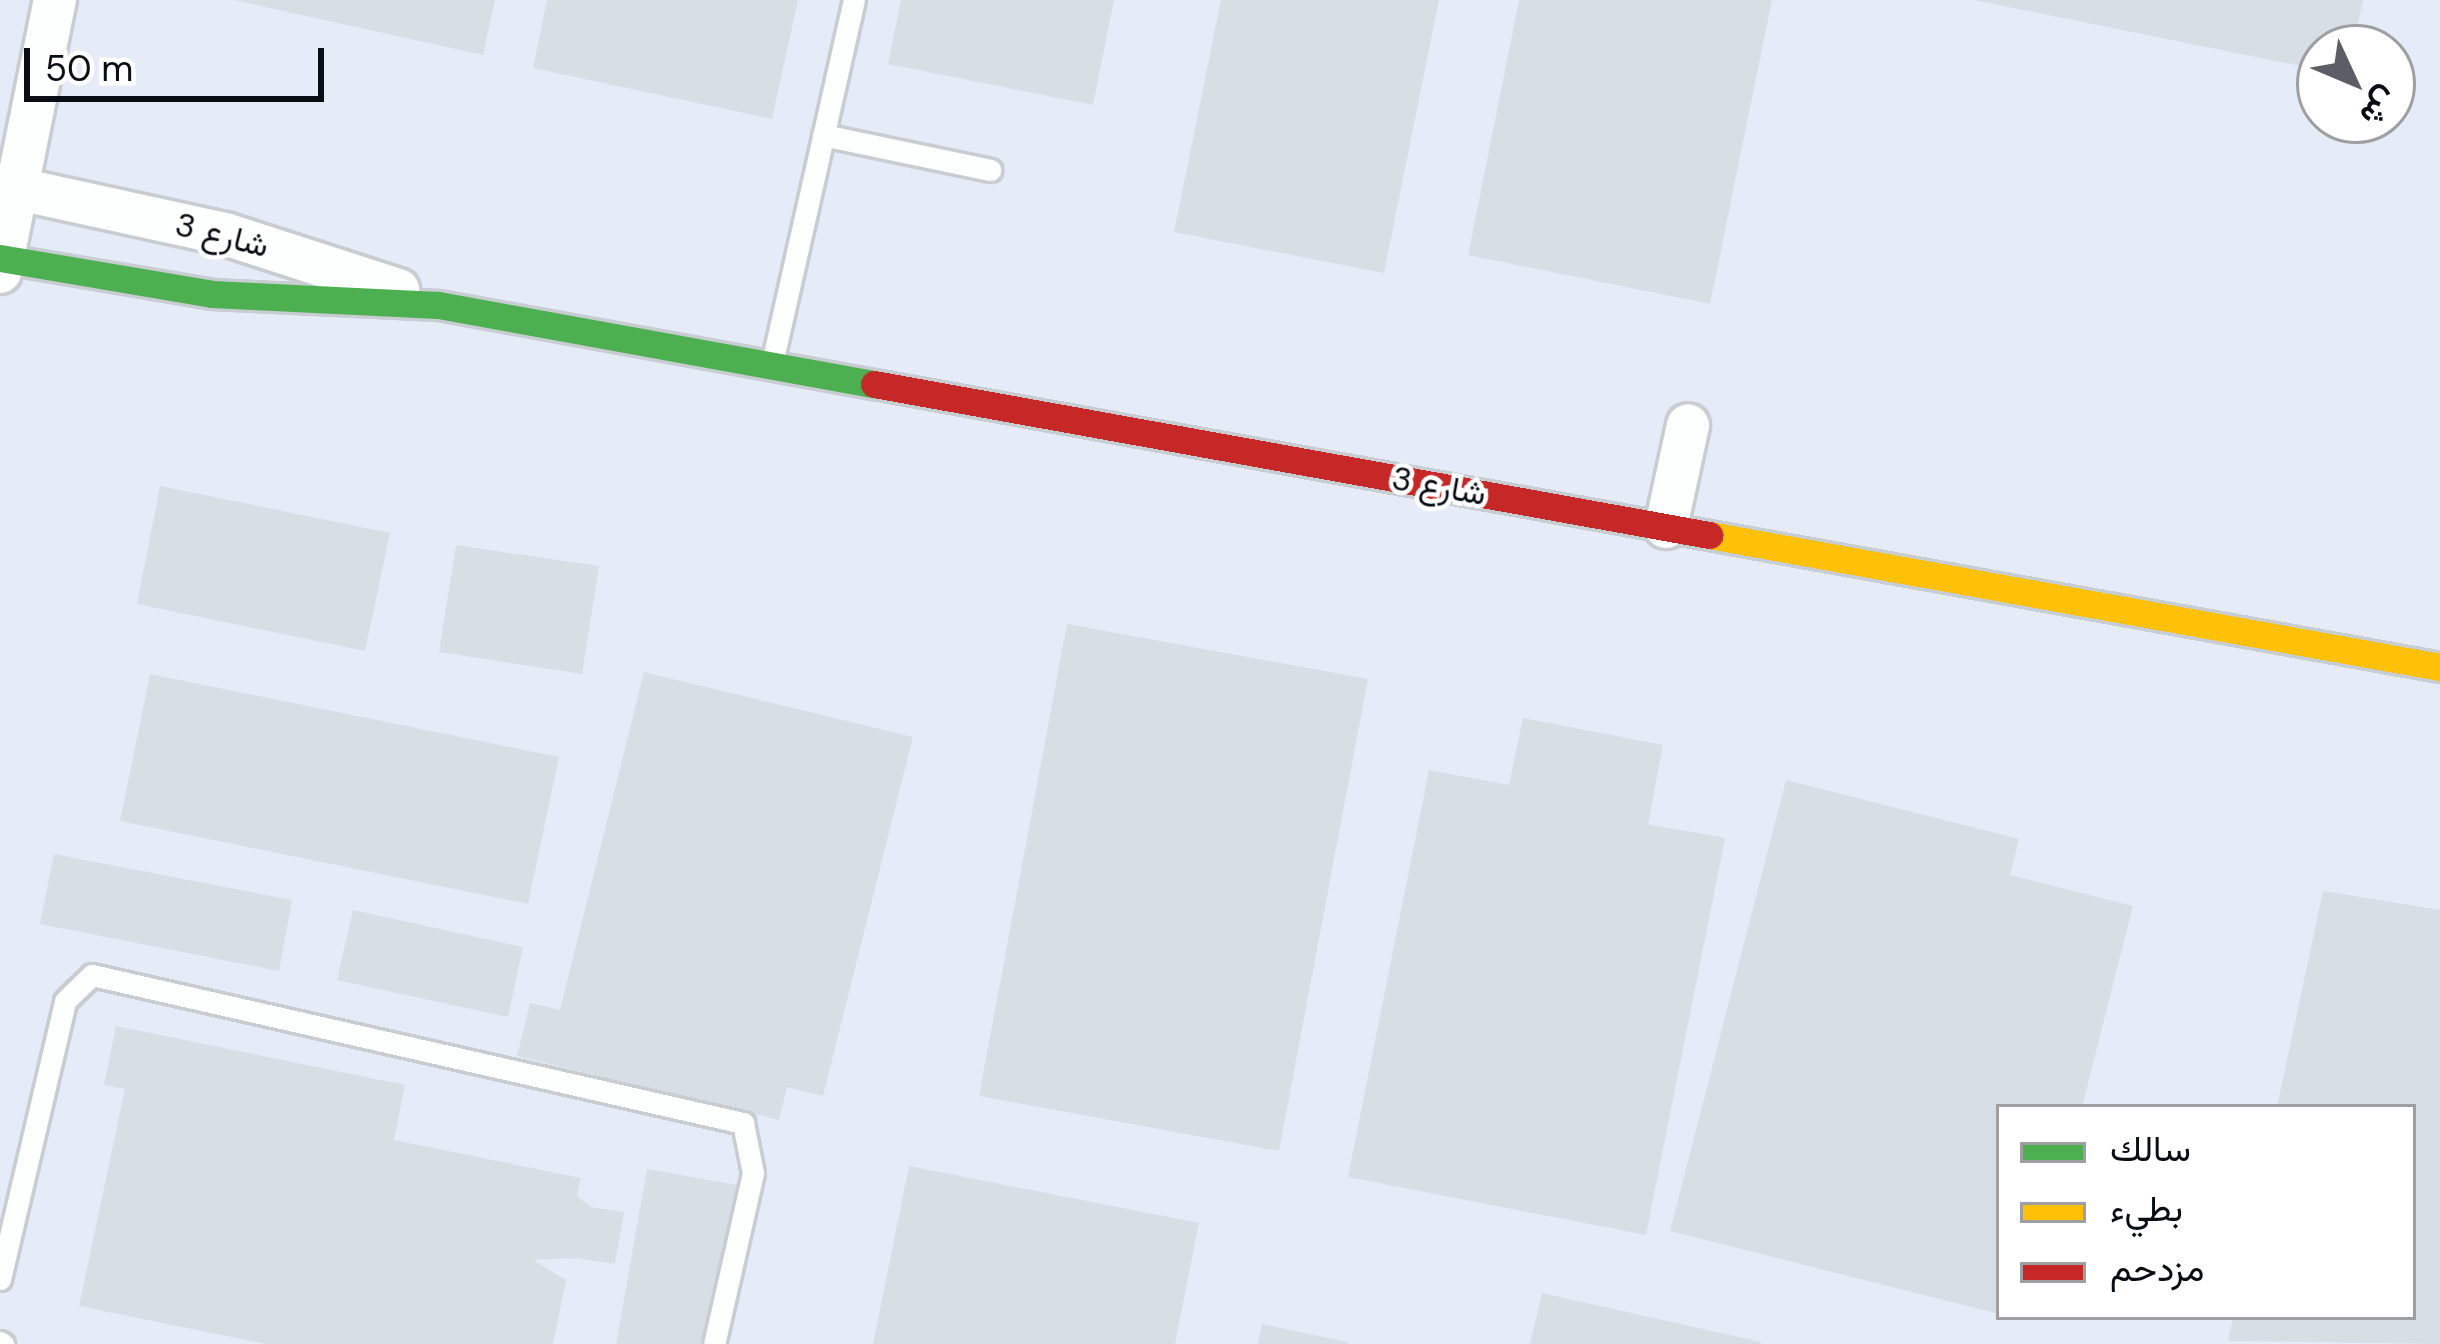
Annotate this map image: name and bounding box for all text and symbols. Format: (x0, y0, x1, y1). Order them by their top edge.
scale bar (30, 24, 330, 98)
north arrow (2296, 24, 2416, 144)
text: 50 m (45, 45, 133, 92)
text: ش (2351, 78, 2409, 136)
street label: شارع 3 (171, 204, 273, 266)
street label: شارع 3 (1389, 458, 1489, 514)
legend (1996, 1104, 2416, 1320)
text: سالك (2110, 1125, 2191, 1172)
text: بطيء (2110, 1185, 2183, 1232)
text: مزدحم (2110, 1245, 2204, 1292)

